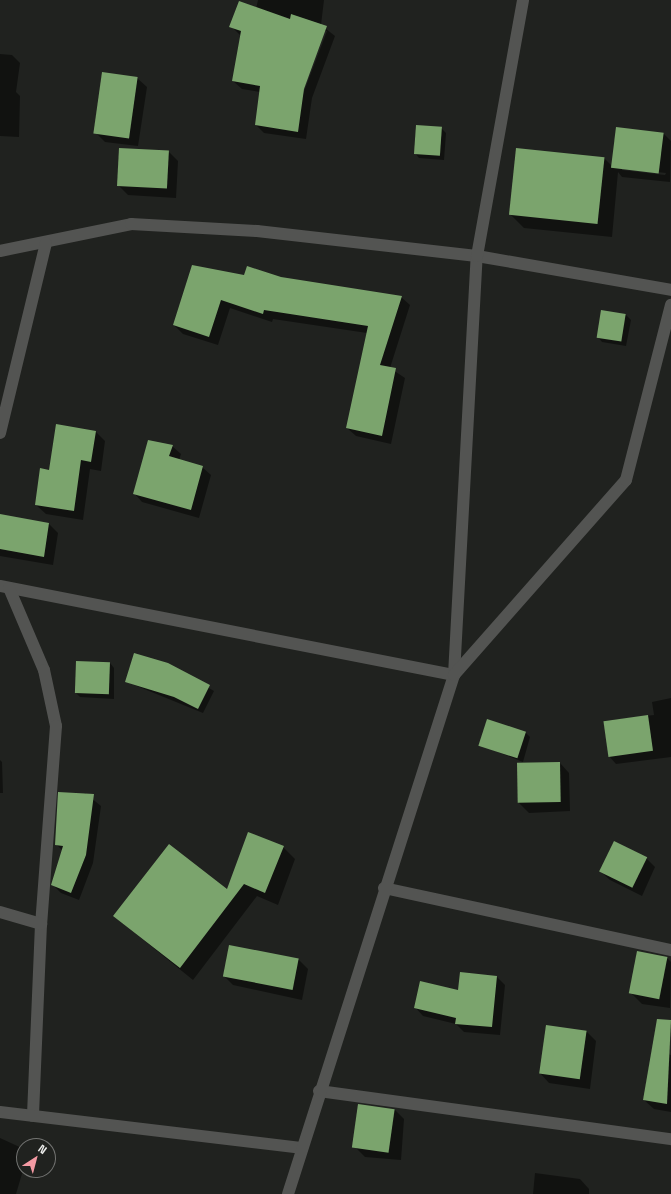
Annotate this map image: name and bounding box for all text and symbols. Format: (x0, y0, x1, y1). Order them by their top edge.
north arrow (16, 1138, 56, 1178)
text: N (35, 1141, 50, 1157)

